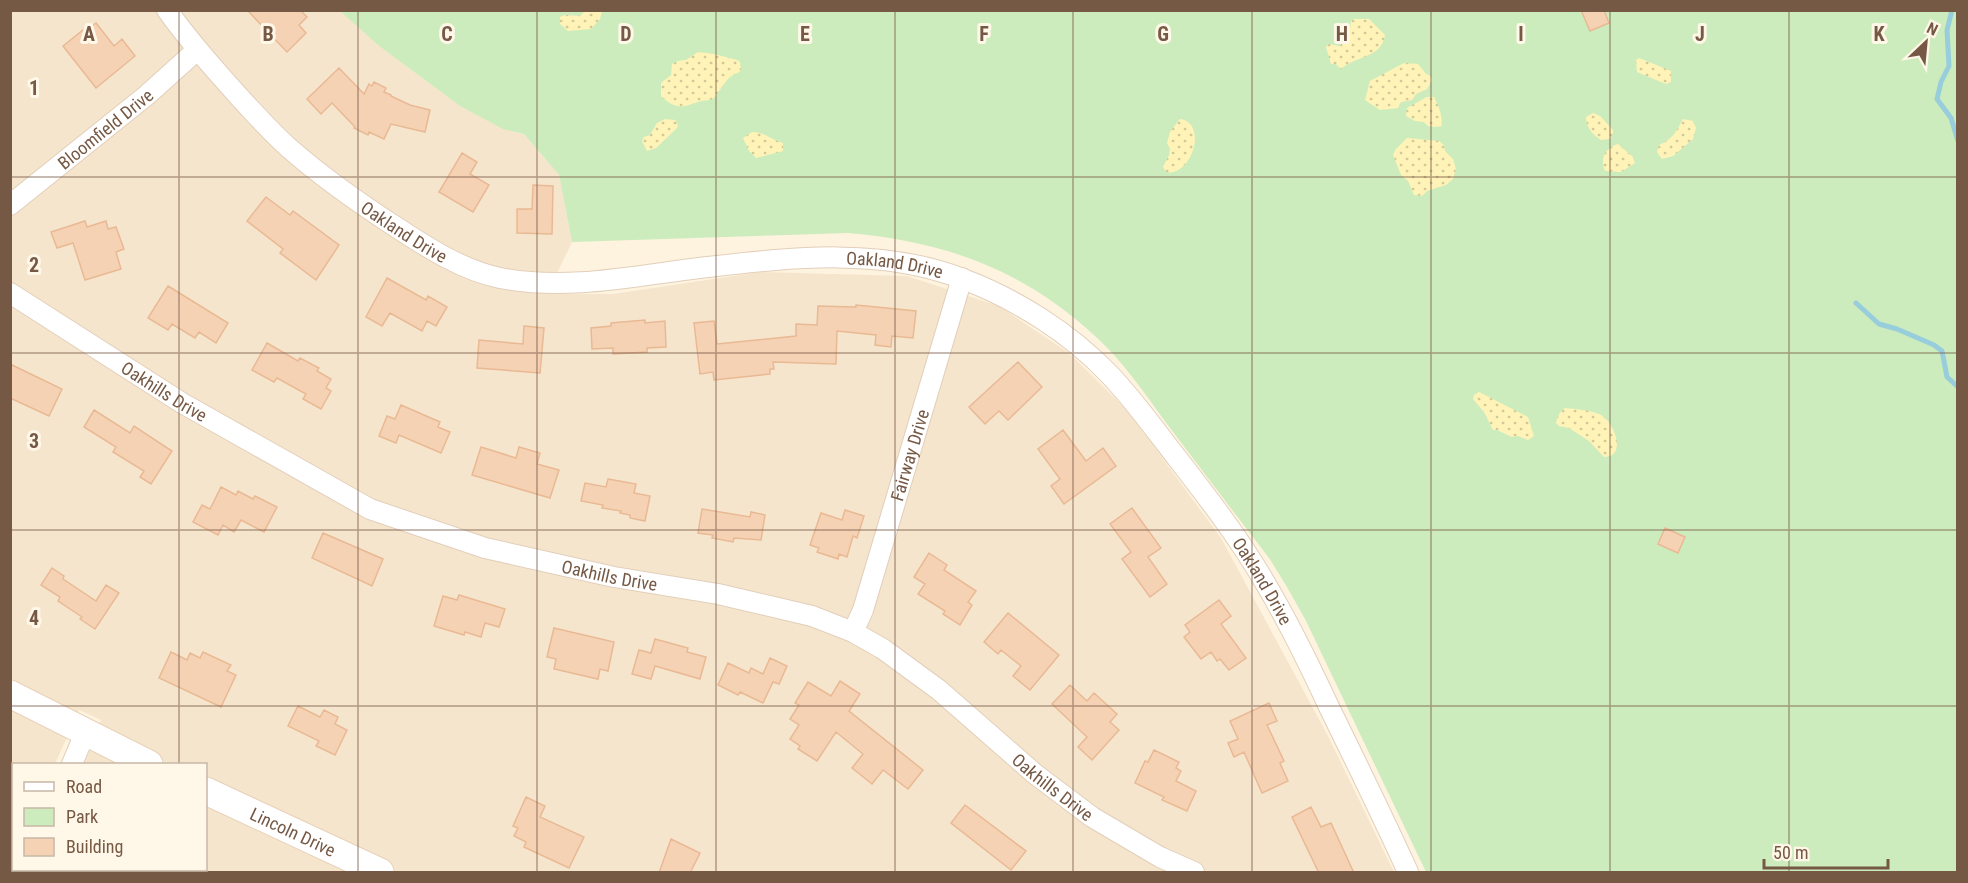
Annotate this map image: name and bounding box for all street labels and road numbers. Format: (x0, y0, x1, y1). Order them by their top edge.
street label: Bloomfield Drive (53, 84, 157, 173)
street label: Oakland Drive (357, 196, 451, 267)
street label: Oakland Drive (846, 247, 946, 282)
street label: Oakhills Drive (118, 357, 211, 426)
street label: Fairway Drive (886, 407, 933, 503)
street label: Oakland Drive (1229, 533, 1297, 628)
street label: Oakhills Drive (560, 555, 659, 594)
street label: Oakhills Drive (1008, 749, 1098, 825)
street label: Lincoln Drive (247, 803, 339, 860)

